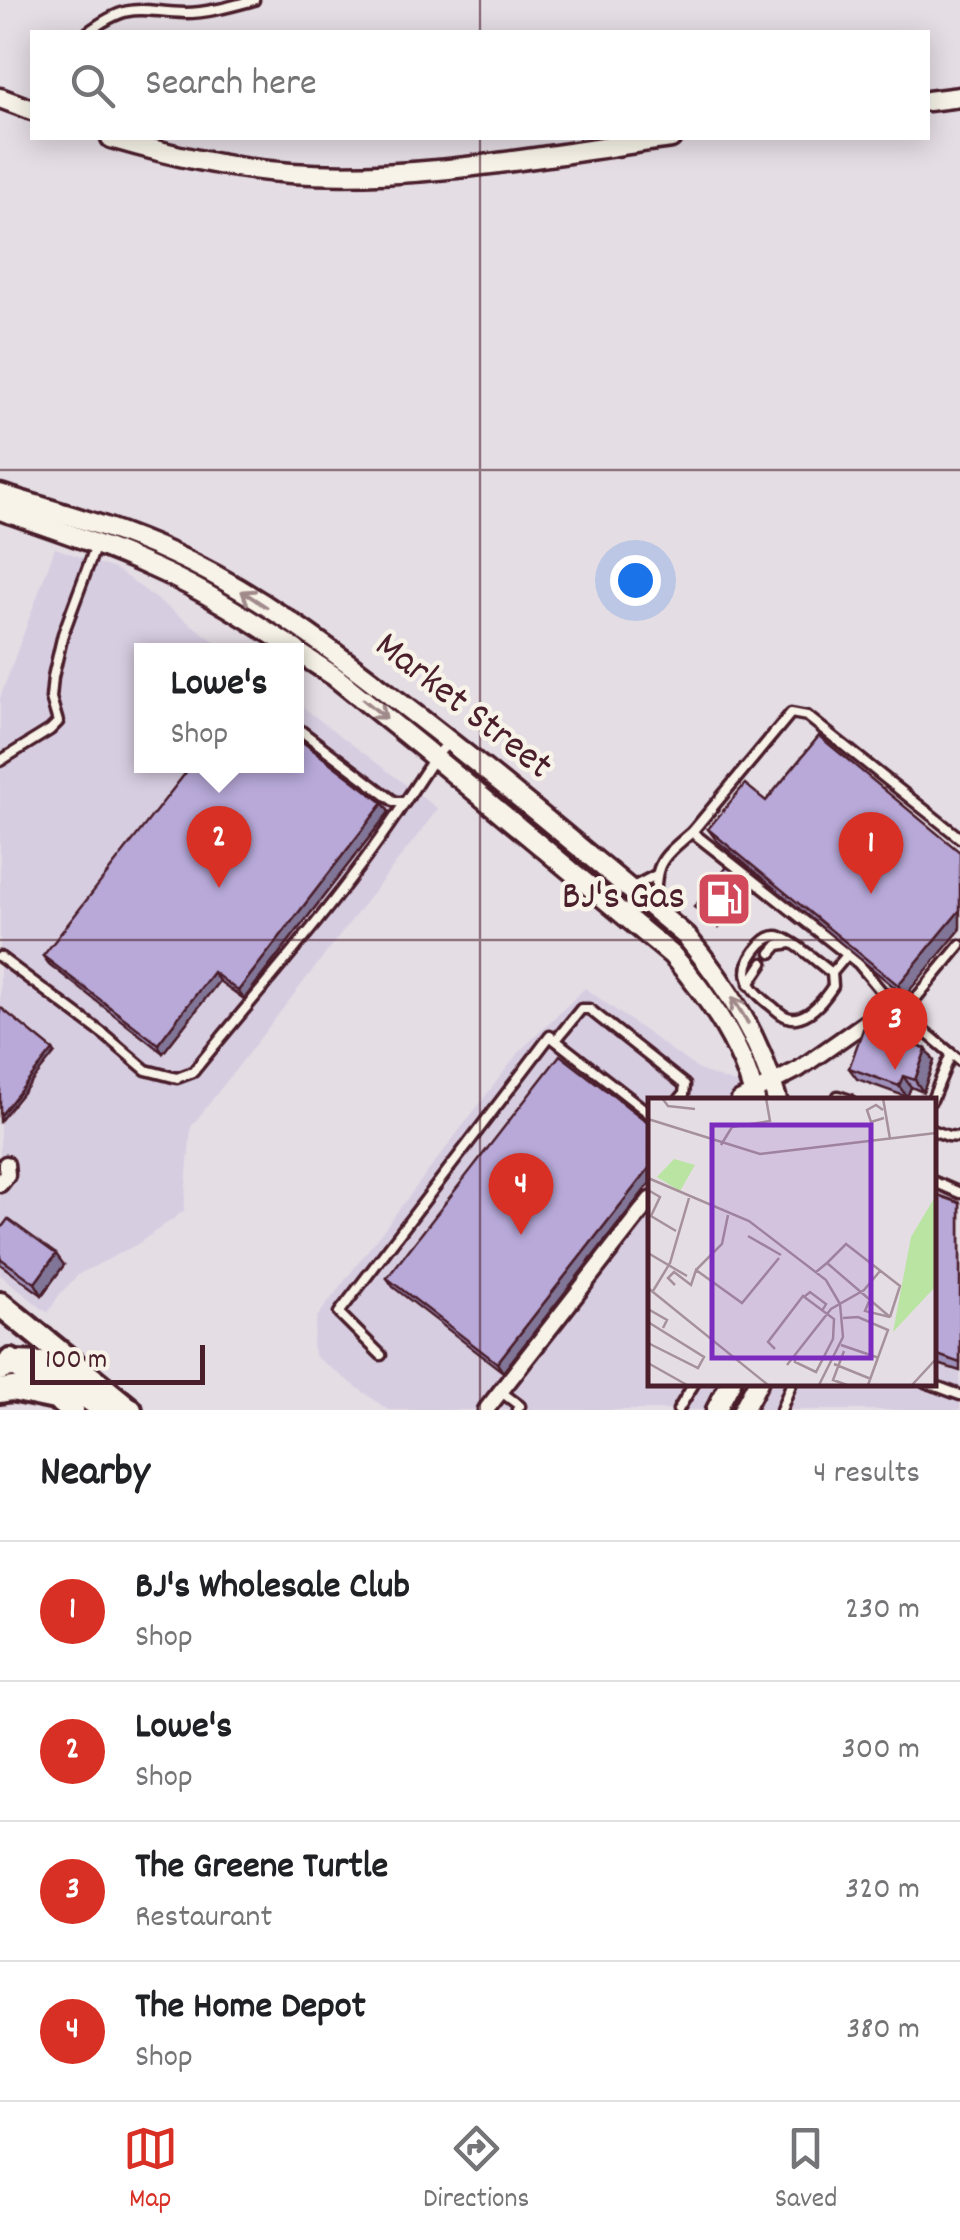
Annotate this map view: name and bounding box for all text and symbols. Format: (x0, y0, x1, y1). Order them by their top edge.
search box (30, 30, 930, 140)
icon: search (65, 58, 120, 113)
text: Search here (145, 58, 317, 113)
your location (610, 555, 661, 606)
one-way arrow (240, 589, 269, 610)
street label: Market Street (361, 620, 563, 796)
popup (134, 643, 304, 773)
text: Lowe's (170, 658, 268, 713)
one-way arrow (361, 698, 387, 720)
text: Shop (170, 713, 228, 759)
pin: 2 (186, 806, 252, 888)
pin: 1 (838, 812, 904, 894)
fuel station icon: BJ's Gas (694, 869, 754, 929)
place label: BJ's Gas (562, 871, 685, 928)
pin: 3 (862, 988, 928, 1070)
one-way arrow (730, 996, 750, 1025)
inset map (648, 1098, 935, 1385)
pin: 4 (488, 1152, 554, 1235)
scale bar (30, 1340, 205, 1384)
text: 100 m (45, 1342, 107, 1382)
text: Nearby (40, 1445, 150, 1505)
text: 4 results (813, 1452, 920, 1498)
text: BJ's Wholesale Club (135, 1561, 410, 1616)
text: 1 (69, 1588, 76, 1634)
text: 230 m (845, 1588, 920, 1634)
text: Shop (135, 1616, 193, 1662)
text: Lowe's (135, 1701, 232, 1756)
text: 2 (66, 1728, 79, 1774)
text: 300 m (842, 1728, 920, 1774)
text: Shop (135, 1756, 193, 1802)
text: The Greene Turtle (135, 1841, 388, 1896)
text: 3 (65, 1868, 80, 1914)
text: 320 m (845, 1868, 920, 1914)
text: Restaurant (135, 1896, 272, 1942)
text: The Home Depot (135, 1981, 366, 2036)
text: 4 (66, 2008, 79, 2054)
text: 380 m (846, 2008, 920, 2054)
text: Shop (135, 2036, 193, 2082)
tab: Map (123, 2121, 178, 2221)
tab: Directions (423, 2121, 529, 2221)
tab: Saved (775, 2121, 837, 2221)

